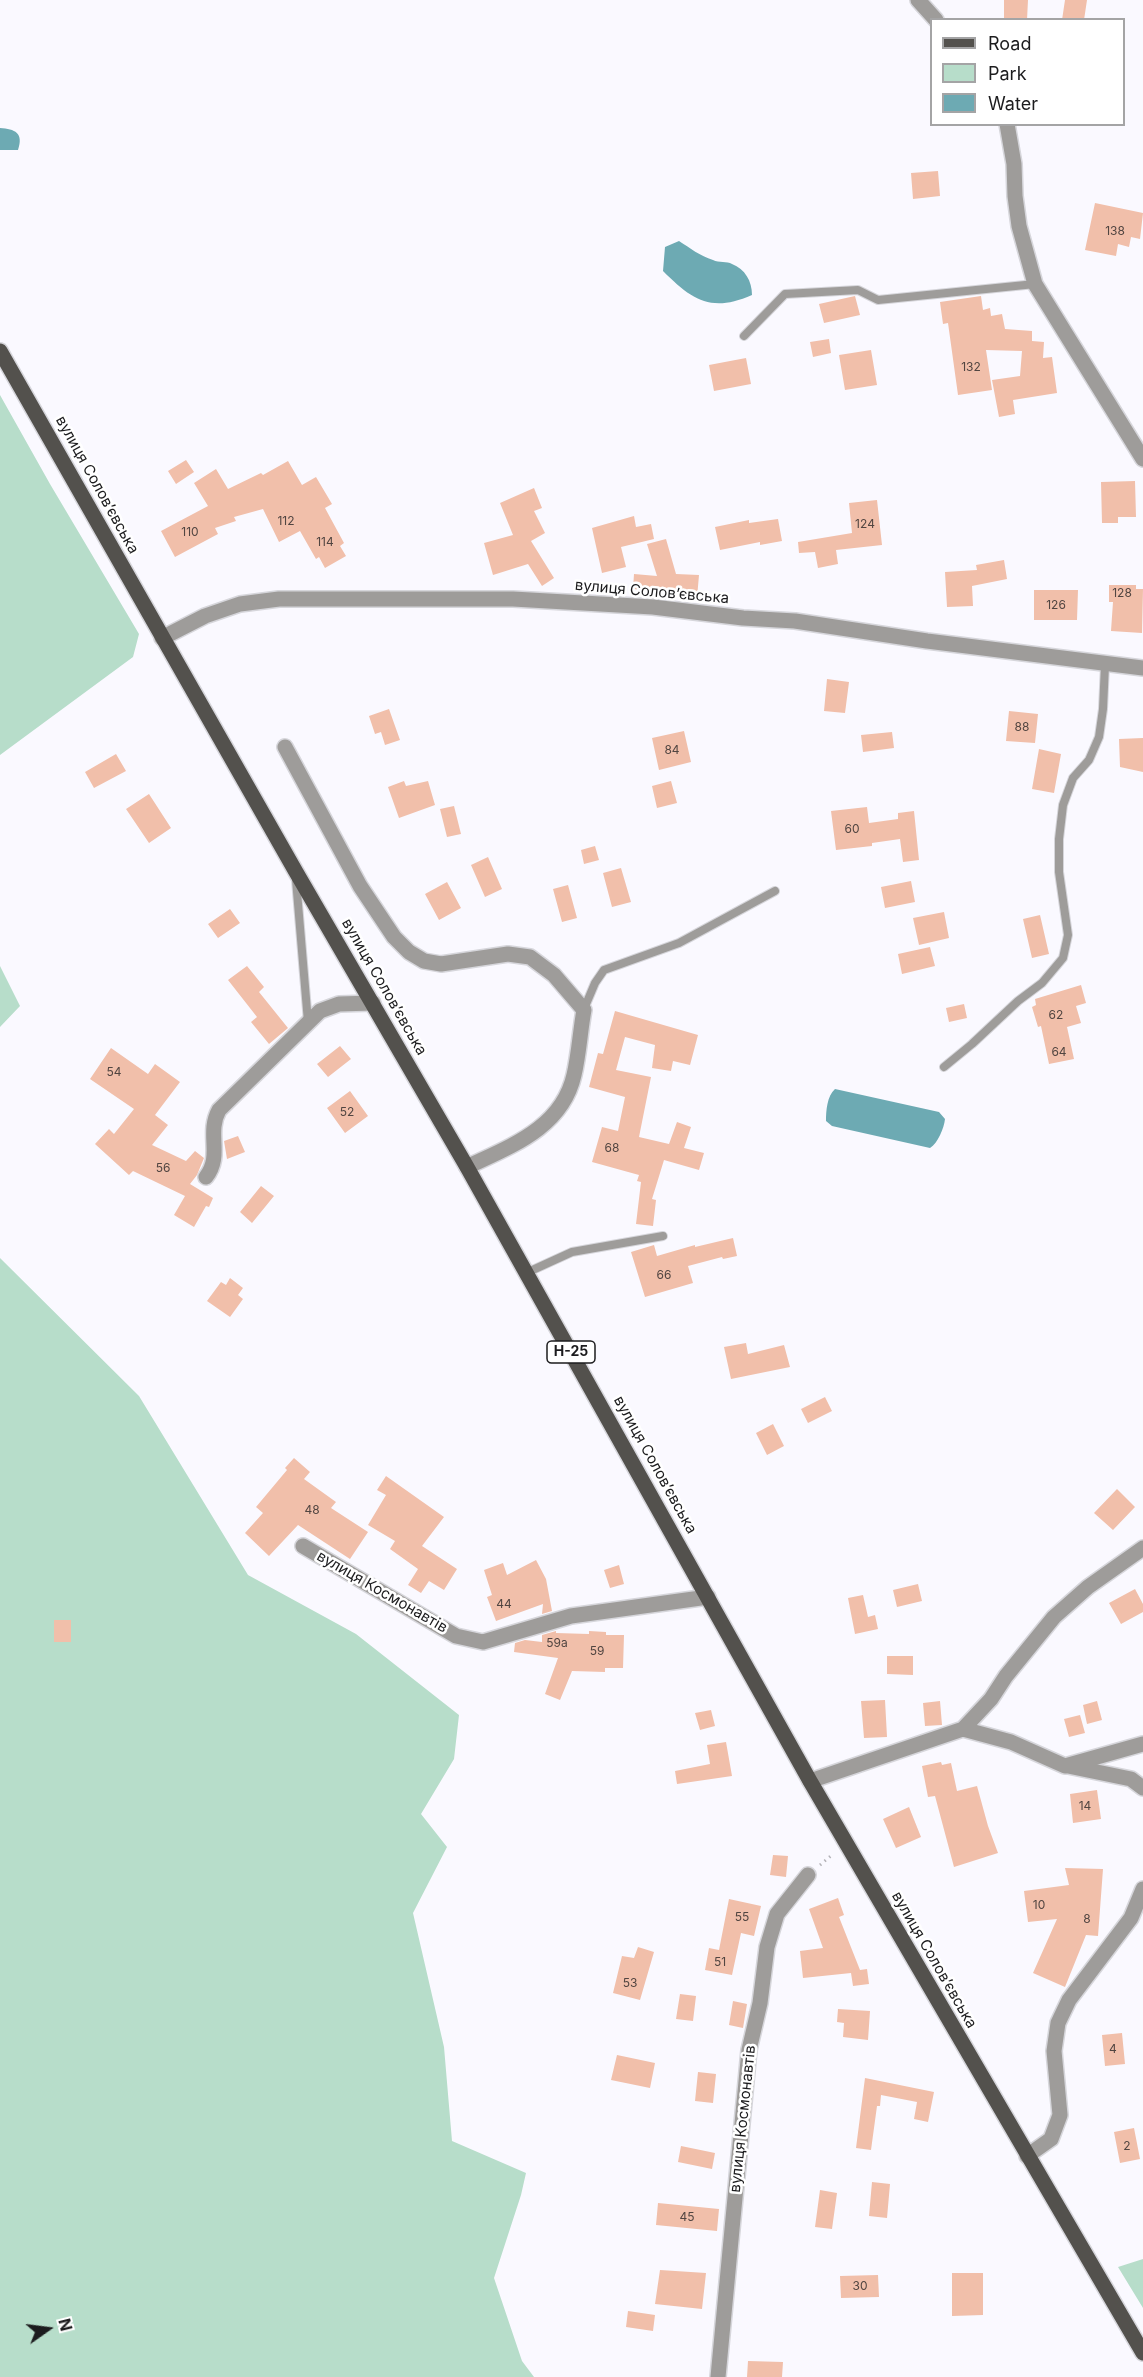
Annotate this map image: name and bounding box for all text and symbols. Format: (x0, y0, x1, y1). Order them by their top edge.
legend (930, 18, 1125, 126)
text: Road (988, 33, 1031, 54)
text: Park (988, 63, 1027, 84)
text: Water (988, 93, 1038, 114)
house number: 138 (1105, 224, 1125, 238)
house number: 132 (961, 360, 981, 374)
street label: вулиця Соловʼєвська (52, 413, 142, 557)
house number: 112 (277, 514, 295, 528)
house number: 124 (855, 517, 875, 531)
house number: 110 (181, 525, 199, 539)
house number: 114 (316, 535, 334, 549)
street label: вулиця Соловʼєвська (574, 576, 730, 608)
house number: 128 (1112, 586, 1132, 600)
house number: 126 (1046, 598, 1066, 612)
house number: 88 (1015, 720, 1029, 734)
house number: 84 (664, 743, 680, 757)
house number: 60 (844, 822, 860, 836)
street label: вулиця Соловʼєвська (338, 916, 430, 1058)
house number: 62 (1049, 1008, 1063, 1022)
house number: 64 (1051, 1045, 1067, 1059)
house number: 54 (106, 1065, 122, 1079)
house number: 52 (340, 1105, 354, 1119)
house number: 68 (605, 1141, 619, 1155)
house number: 56 (156, 1161, 170, 1175)
house number: 66 (657, 1268, 671, 1282)
road number: Н-25 (547, 1341, 595, 1363)
street label: вулиця Соловʼєвська (610, 1393, 700, 1537)
house number: 48 (304, 1503, 320, 1517)
street label: вулиця Космонавтів (313, 1547, 451, 1637)
house number: 44 (496, 1597, 512, 1611)
house number: 59а (546, 1636, 568, 1650)
house number: 59 (590, 1644, 604, 1658)
house number: 14 (1079, 1799, 1091, 1813)
street label: вулиця Соловʼєвська (888, 1889, 980, 2031)
house number: 10 (1033, 1898, 1045, 1912)
house number: 55 (735, 1910, 749, 1924)
house number: 8 (1083, 1912, 1091, 1926)
house number: 51 (714, 1955, 726, 1969)
house number: 53 (623, 1976, 637, 1990)
house number: 4 (1109, 2042, 1117, 2056)
street label: вулиця Космонавтів (726, 2045, 760, 2193)
house number: 2 (1123, 2139, 1131, 2153)
house number: 45 (679, 2210, 695, 2224)
house number: 30 (853, 2279, 867, 2293)
north arrow (18, 2299, 78, 2359)
text: N (54, 2316, 77, 2333)

